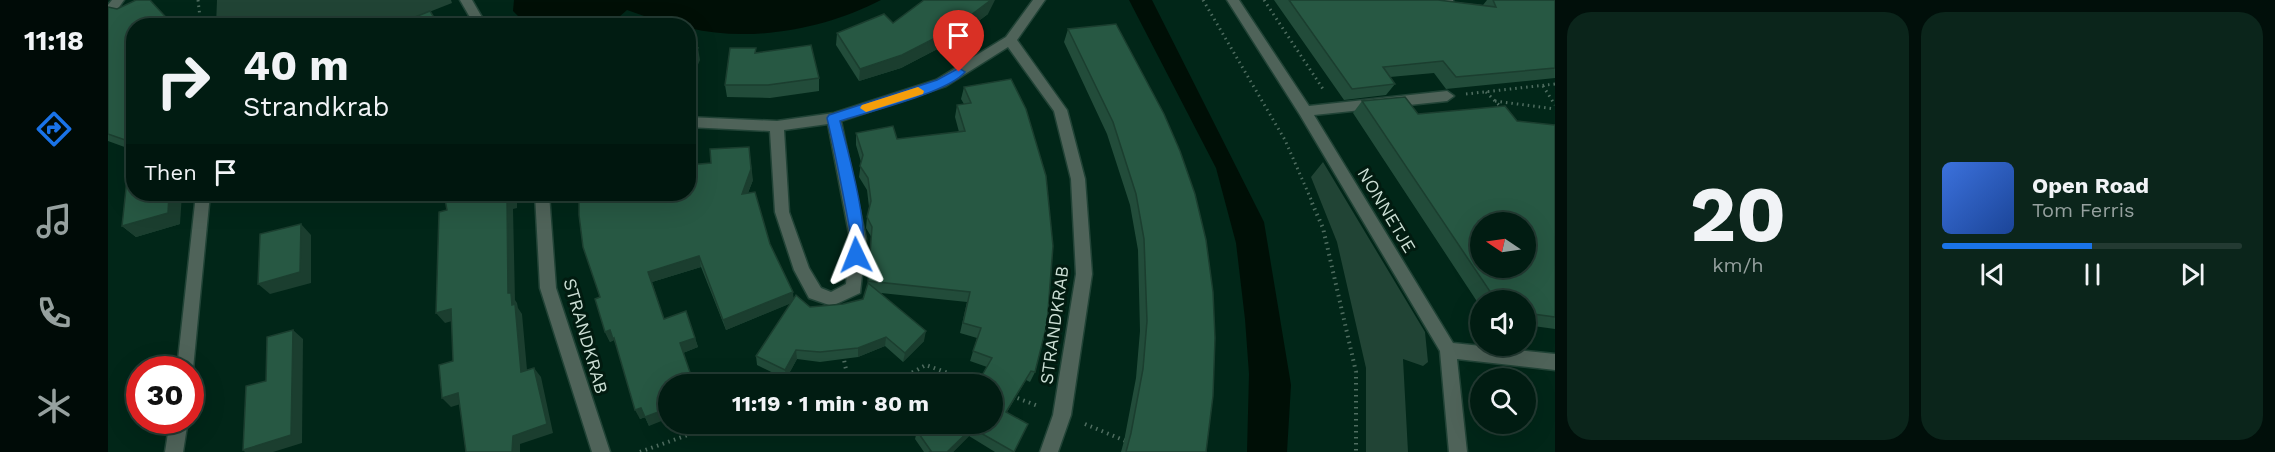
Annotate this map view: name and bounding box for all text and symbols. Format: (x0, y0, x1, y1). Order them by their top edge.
pin (933, 10, 984, 72)
icon: arrive (942, 19, 975, 52)
text: 11:18 (24, 25, 84, 57)
text: 40 m (243, 41, 349, 90)
icon: right (144, 42, 222, 120)
text: Strandkrab (243, 91, 389, 123)
icon: directions (33, 108, 75, 150)
icon: arrive (209, 156, 242, 189)
text: Then (144, 160, 197, 185)
street label: NONNETJE (1353, 164, 1421, 256)
text: 20 (1690, 168, 1786, 260)
text: Open Road (2032, 173, 2149, 198)
text: Tom Ferris (2032, 198, 2135, 222)
icon: music (33, 200, 75, 242)
north arrow (1470, 212, 1536, 278)
map controls (1470, 212, 1536, 434)
position arrow (824, 223, 888, 287)
text: km/h (1712, 253, 1764, 277)
icon: previous (1976, 258, 2009, 291)
icon: pause (2076, 258, 2109, 291)
icon: next (2176, 258, 2209, 291)
street label: STRANDKRAB (1035, 264, 1073, 386)
street label: STRANDKRAB (559, 276, 613, 396)
button: sound (1470, 290, 1536, 356)
icon: phone (33, 292, 75, 334)
speed limit sign: 30 (126, 356, 204, 434)
button: search (1470, 368, 1536, 434)
icon: climate (33, 385, 75, 427)
text: 11:19 · 1 min · 80 m (732, 391, 929, 416)

